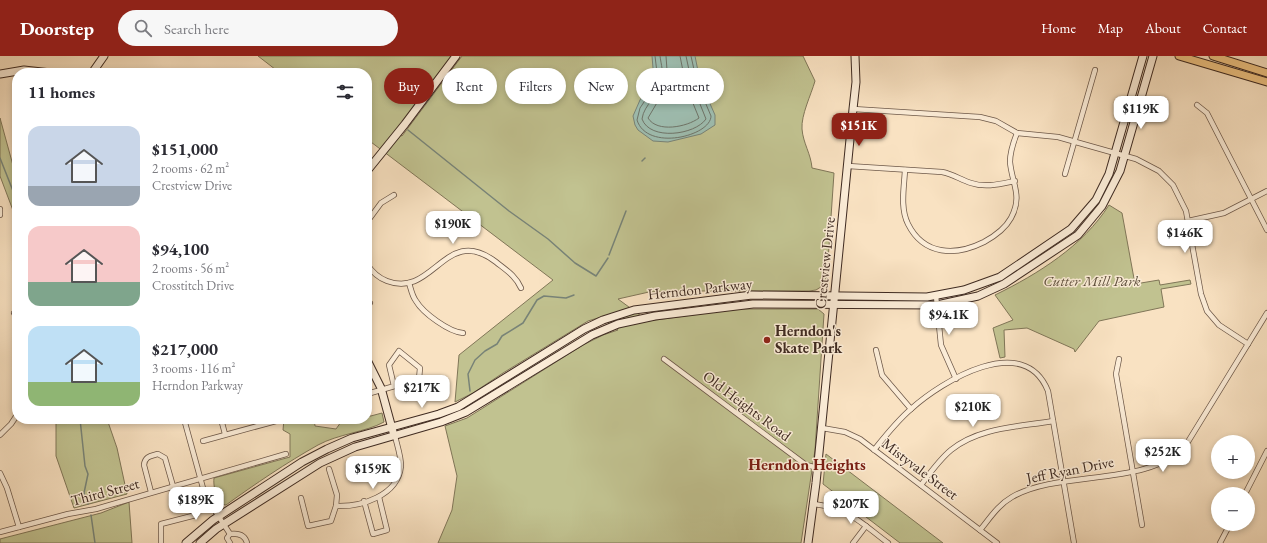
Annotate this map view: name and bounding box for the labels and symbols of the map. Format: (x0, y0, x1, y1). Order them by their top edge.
pin: $119K (1113, 96, 1169, 130)
pin: $151K (831, 113, 887, 147)
pin: $190K (425, 211, 481, 245)
street label: Crestview Drive (810, 216, 839, 310)
pin: $146K (1157, 220, 1213, 254)
park label: Cutter Mill Park (1043, 271, 1141, 290)
street label: Herndon Parkway (647, 274, 754, 303)
pin: $94.1K (916, 302, 982, 336)
place label: Herndon's Skate Park (775, 321, 843, 357)
marker: Herndon's Skate Park (762, 335, 772, 345)
street label: Old Heights Road (699, 366, 795, 445)
pin: $217K (394, 375, 450, 409)
pin: $210K (945, 394, 1001, 428)
street label: Mistyvale Street (878, 434, 963, 504)
pin: $252K (1135, 439, 1191, 473)
street label: Jeff Ryan Drive (1023, 452, 1115, 488)
district label: Herndon Heights (748, 454, 866, 475)
pin: $159K (345, 456, 401, 490)
street label: Third Street (69, 473, 141, 510)
pin: $189K (168, 487, 224, 521)
pin: $207K (823, 491, 879, 525)

